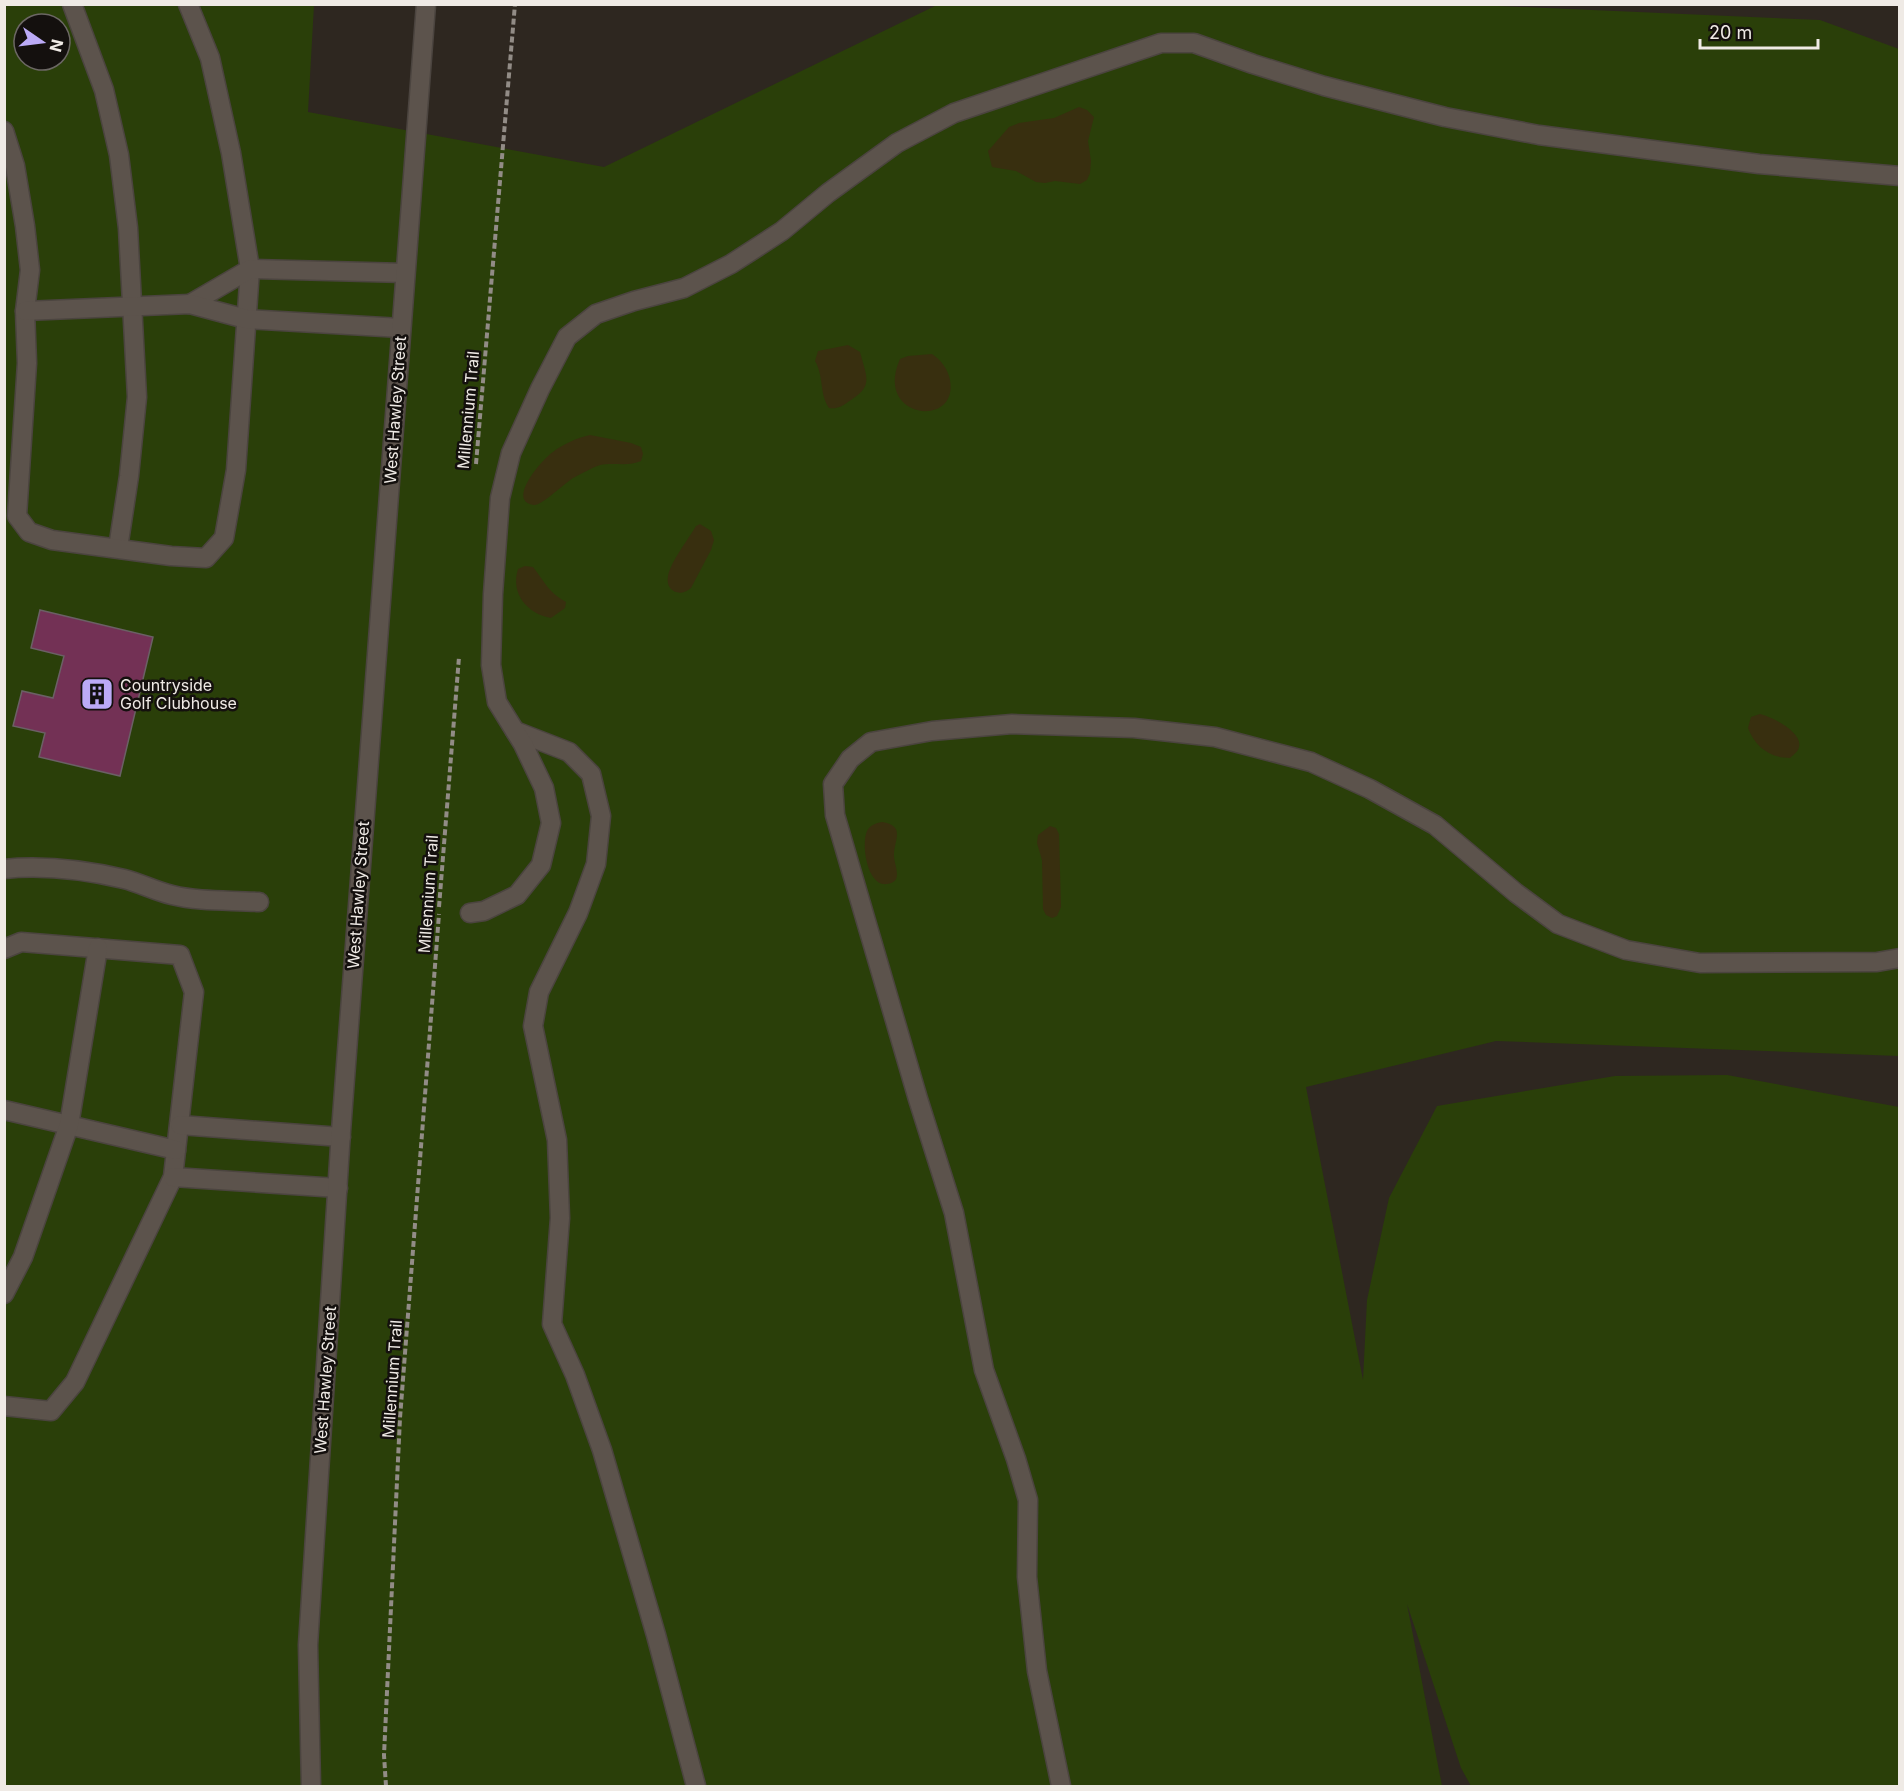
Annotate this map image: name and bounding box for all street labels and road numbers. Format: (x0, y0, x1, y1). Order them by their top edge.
street label: West Hawley Street (380, 335, 410, 485)
street label: Millennium Trail (453, 350, 483, 470)
street label: West Hawley Street (343, 820, 373, 970)
street label: Millennium Trail (414, 834, 442, 954)
street label: West Hawley Street (310, 1305, 340, 1455)
street label: Millennium Trail (378, 1319, 406, 1439)

